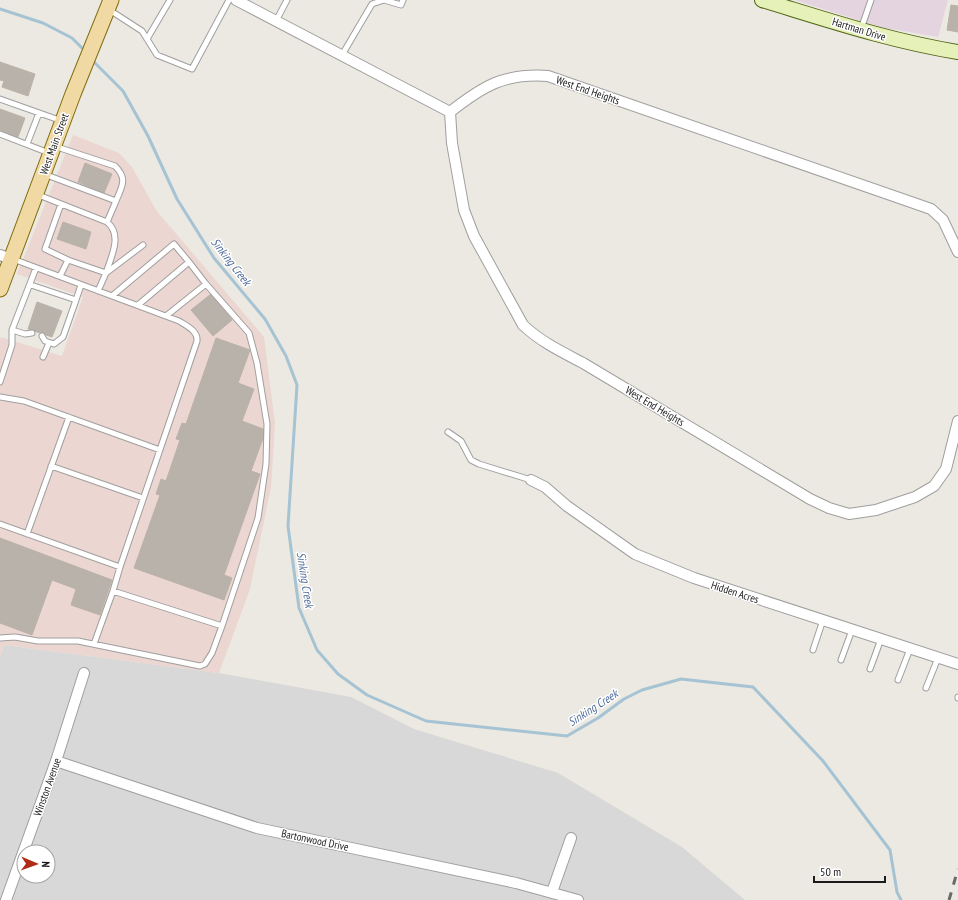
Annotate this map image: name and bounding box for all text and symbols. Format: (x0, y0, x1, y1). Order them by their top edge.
street label: Hartman Drive (831, 14, 888, 44)
street label: West End Heights (554, 73, 622, 108)
street label: West Main Street (36, 111, 72, 177)
water label: Sinking Creek (208, 235, 255, 290)
street label: West End Heights (623, 383, 687, 429)
water label: Sinking Creek (294, 551, 318, 610)
street label: Hidden Acres (709, 578, 761, 606)
water label: Sinking Creek (565, 685, 622, 729)
street label: Winston Avenue (30, 756, 64, 818)
street label: Bartonwood Drive (280, 826, 350, 854)
north arrow (16, 844, 56, 884)
scale bar (814, 858, 885, 884)
text: N (39, 861, 53, 868)
text: 50 m (820, 864, 841, 879)

